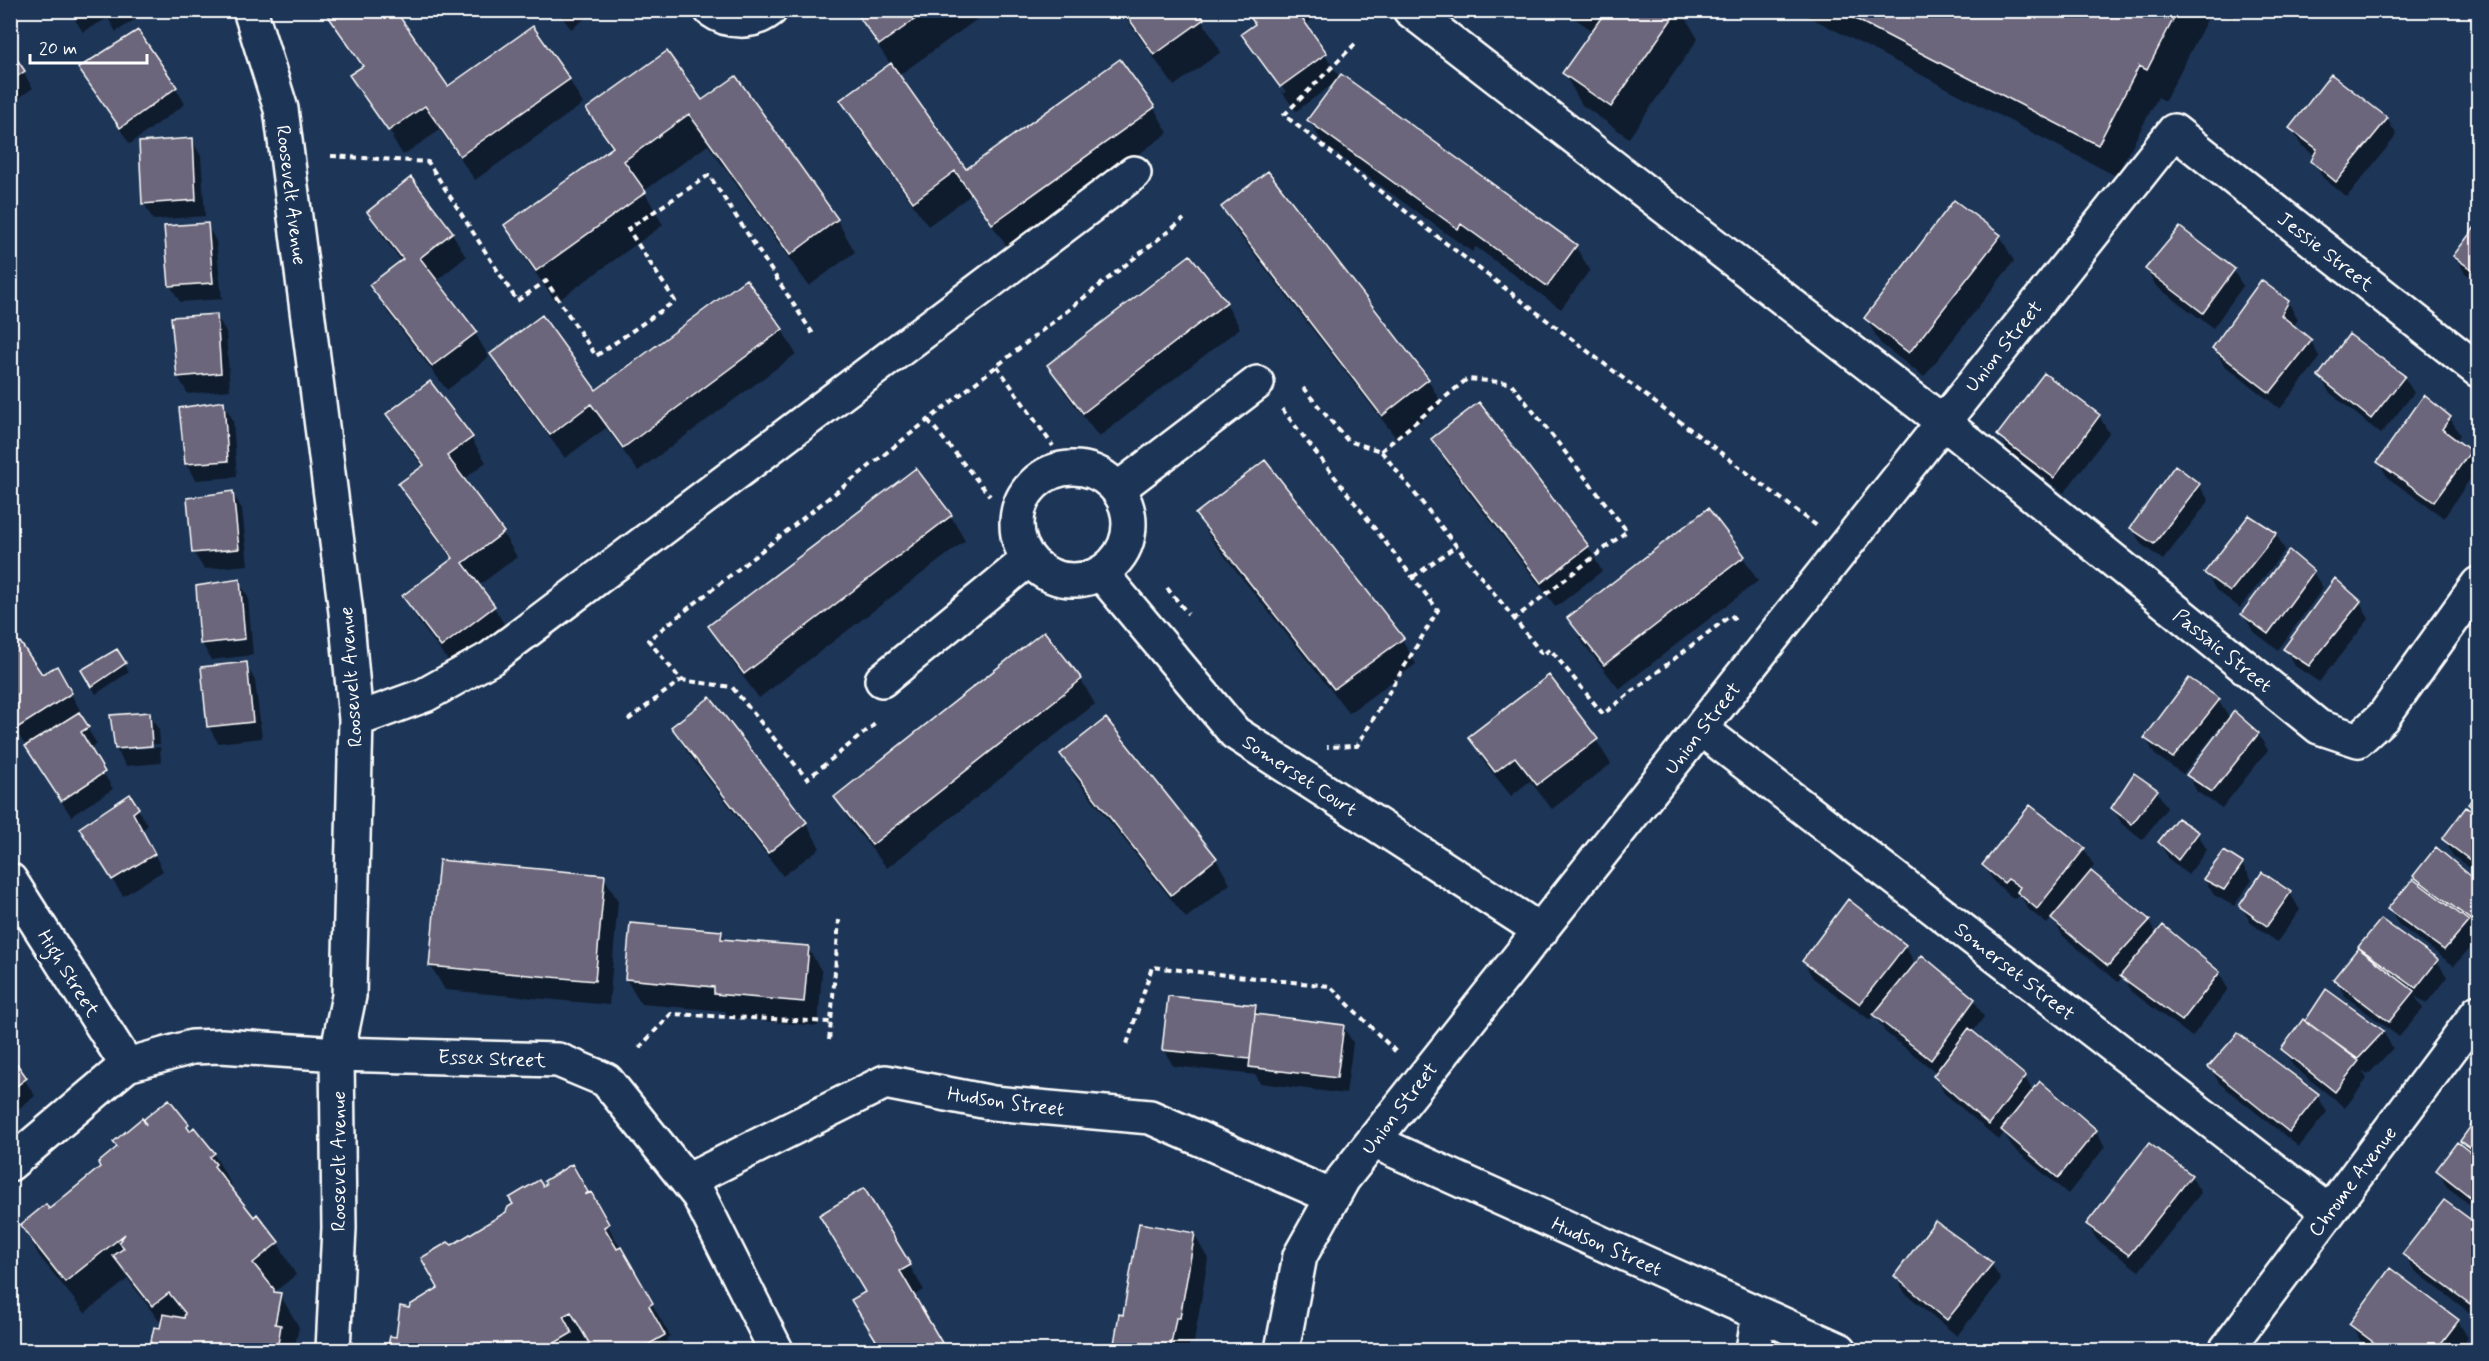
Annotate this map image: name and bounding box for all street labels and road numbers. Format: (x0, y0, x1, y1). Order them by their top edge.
street label: Roosevelt Avenue (269, 124, 312, 267)
street label: Jessie Street (2271, 206, 2379, 298)
street label: Union Street (1959, 296, 2049, 398)
street label: Passaic Street (2167, 603, 2277, 699)
street label: Roosevelt Avenue (333, 606, 370, 748)
street label: Union Street (1659, 677, 1748, 781)
street label: Somerset Court (1237, 729, 1362, 823)
street label: Somerset Street (1948, 917, 2080, 1028)
street label: High Street (28, 925, 105, 1024)
street label: Essex Street (437, 1044, 547, 1075)
street label: Union Street (1356, 1057, 1445, 1161)
street label: Hudson Street (946, 1081, 1066, 1124)
street label: Roosevelt Avenue (326, 1091, 353, 1231)
street label: Chrome Avenue (2303, 1121, 2404, 1243)
street label: Hudson Street (1547, 1211, 1666, 1284)

